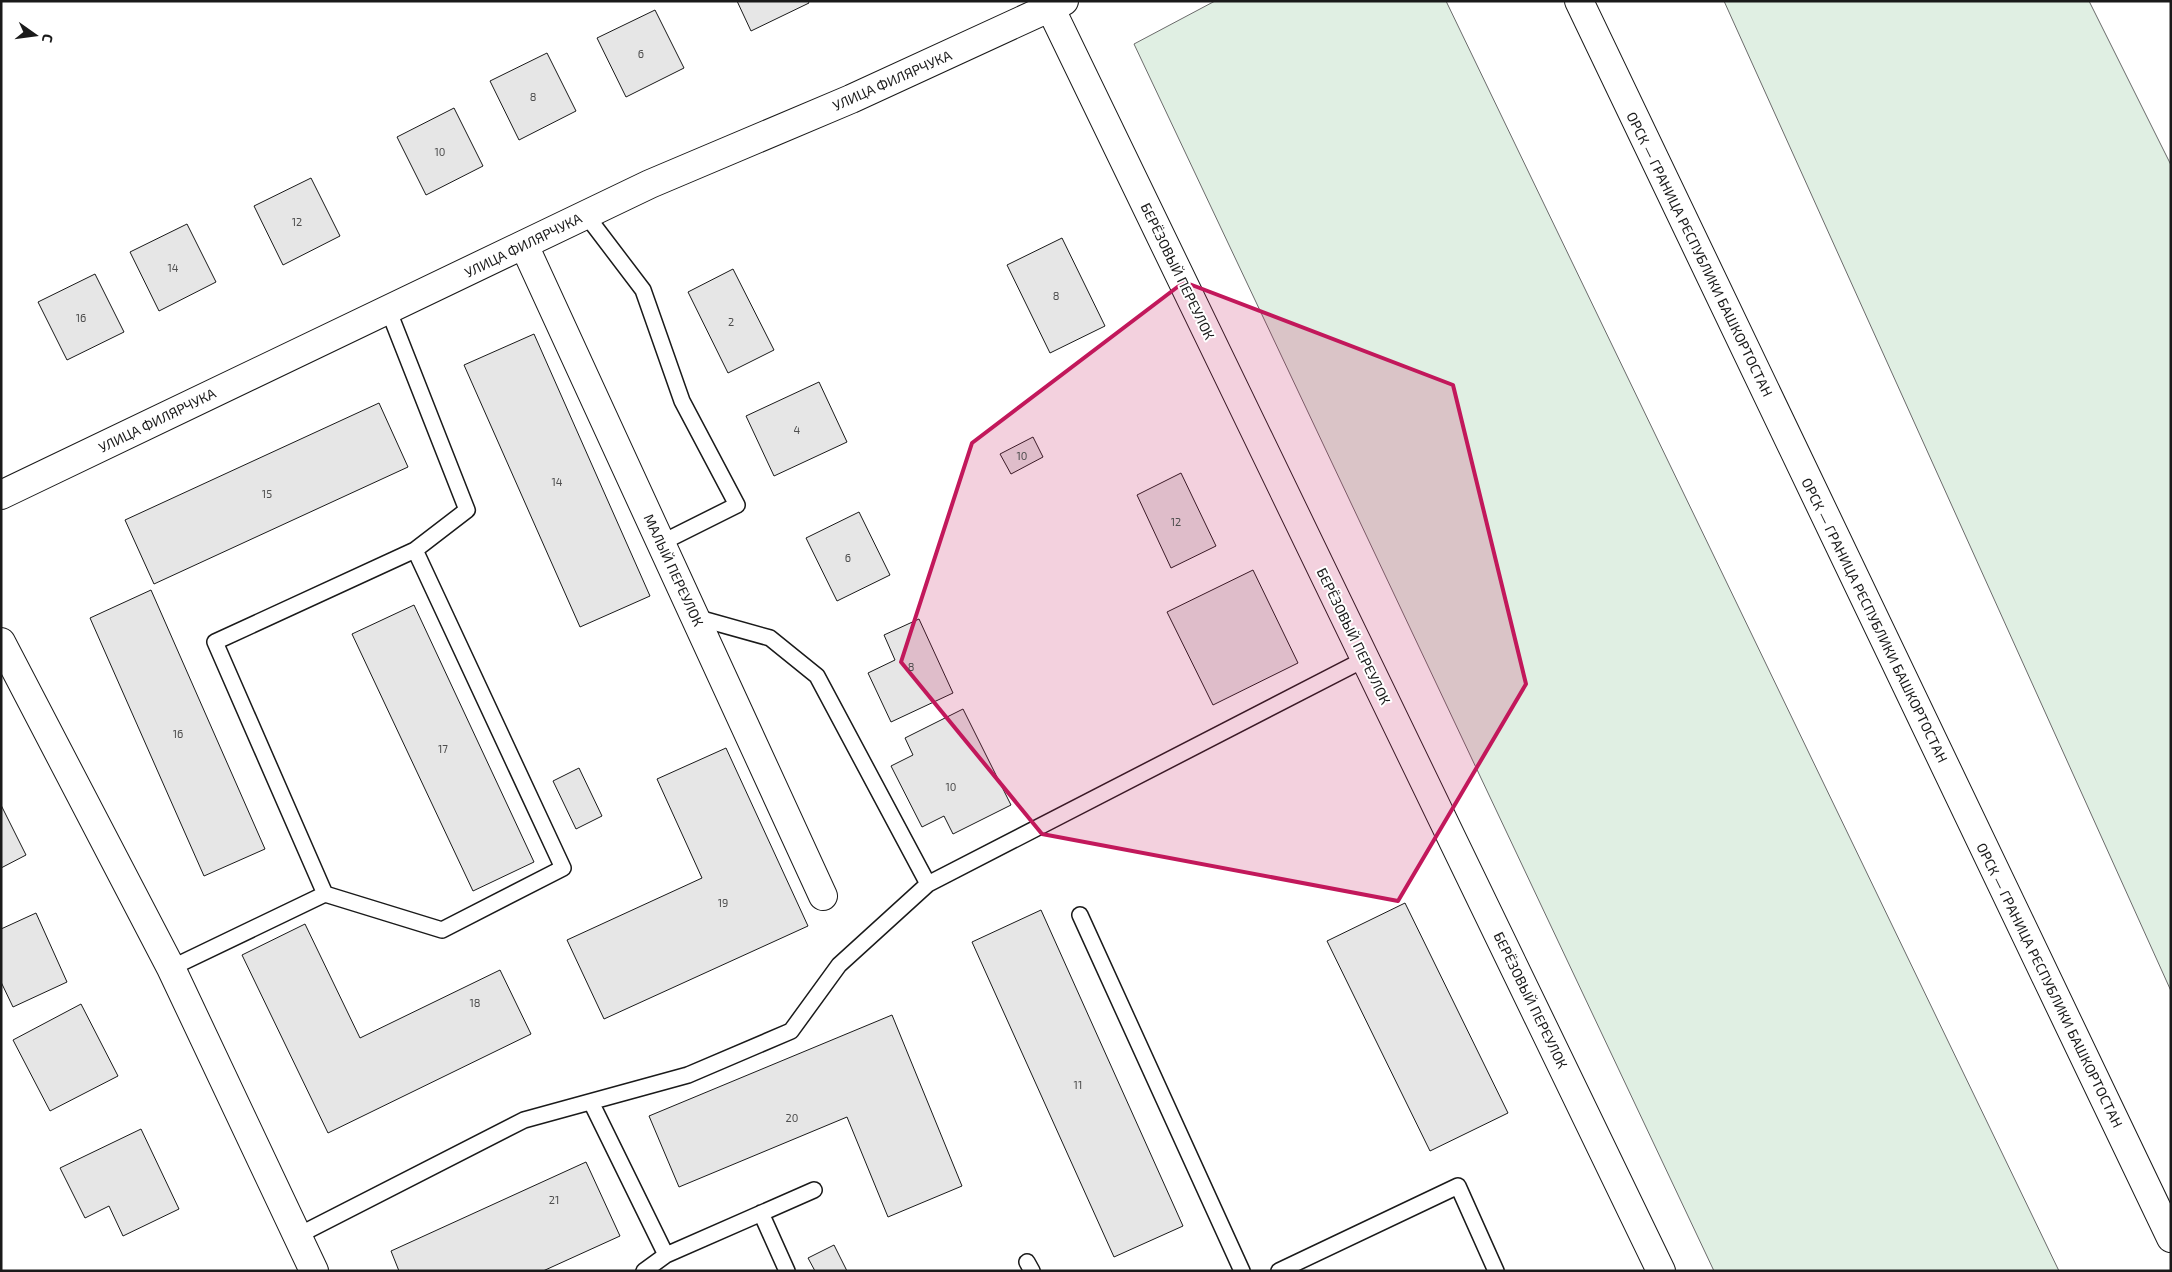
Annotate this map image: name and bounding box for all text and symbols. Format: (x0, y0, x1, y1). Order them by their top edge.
north arrow (10, 10, 60, 60)
text: С (39, 32, 57, 44)
street label: УЛИЦА ФИЛЯРЧУКА (830, 46, 954, 114)
house number: 6 (638, 47, 644, 60)
house number: 8 (530, 90, 536, 103)
street label: ОРСК — ГРАНИЦА РЕСПУБЛИКИ БАШКОРТОСТАН (1623, 109, 1777, 399)
house number: 10 (434, 145, 446, 158)
street label: БЕРЁЗОВЫЙ ПЕРЕУЛОК (1137, 200, 1219, 342)
street label: УЛИЦА ФИЛЯРЧУКА (462, 209, 585, 281)
house number: 12 (292, 215, 302, 228)
house number: 14 (167, 261, 179, 274)
house number: 8 (1053, 289, 1059, 302)
house number: 16 (76, 311, 86, 324)
house number: 2 (728, 315, 734, 328)
street label: УЛИЦА ФИЛЯРЧУКА (96, 384, 219, 456)
house number: 4 (794, 423, 801, 436)
house number: 10 (1016, 449, 1028, 462)
house number: 14 (551, 475, 563, 488)
street label: ОРСК — ГРАНИЦА РЕСПУБЛИКИ БАШКОРТОСТАН (1798, 475, 1952, 765)
house number: 15 (262, 487, 272, 500)
street label: МАЛЫЙ ПЕРЕУЛОК (640, 511, 708, 629)
house number: 12 (1171, 515, 1181, 528)
house number: 6 (845, 551, 851, 564)
street label: БЕРЁЗОВЫЙ ПЕРЕУЛОК (1313, 565, 1395, 707)
house number: 8 (908, 660, 914, 673)
house number: 16 (173, 727, 183, 740)
house number: 17 (438, 742, 448, 755)
house number: 10 (945, 780, 957, 793)
street label: ОРСК — ГРАНИЦА РЕСПУБЛИКИ БАШКОРТОСТАН (1973, 840, 2127, 1130)
house number: 19 (718, 896, 728, 909)
street label: БЕРЁЗОВЫЙ ПЕРЕУЛОК (1490, 929, 1572, 1071)
house number: 18 (469, 996, 481, 1009)
house number: 11 (1074, 1078, 1082, 1091)
house number: 20 (786, 1111, 798, 1124)
house number: 21 (549, 1193, 559, 1206)

